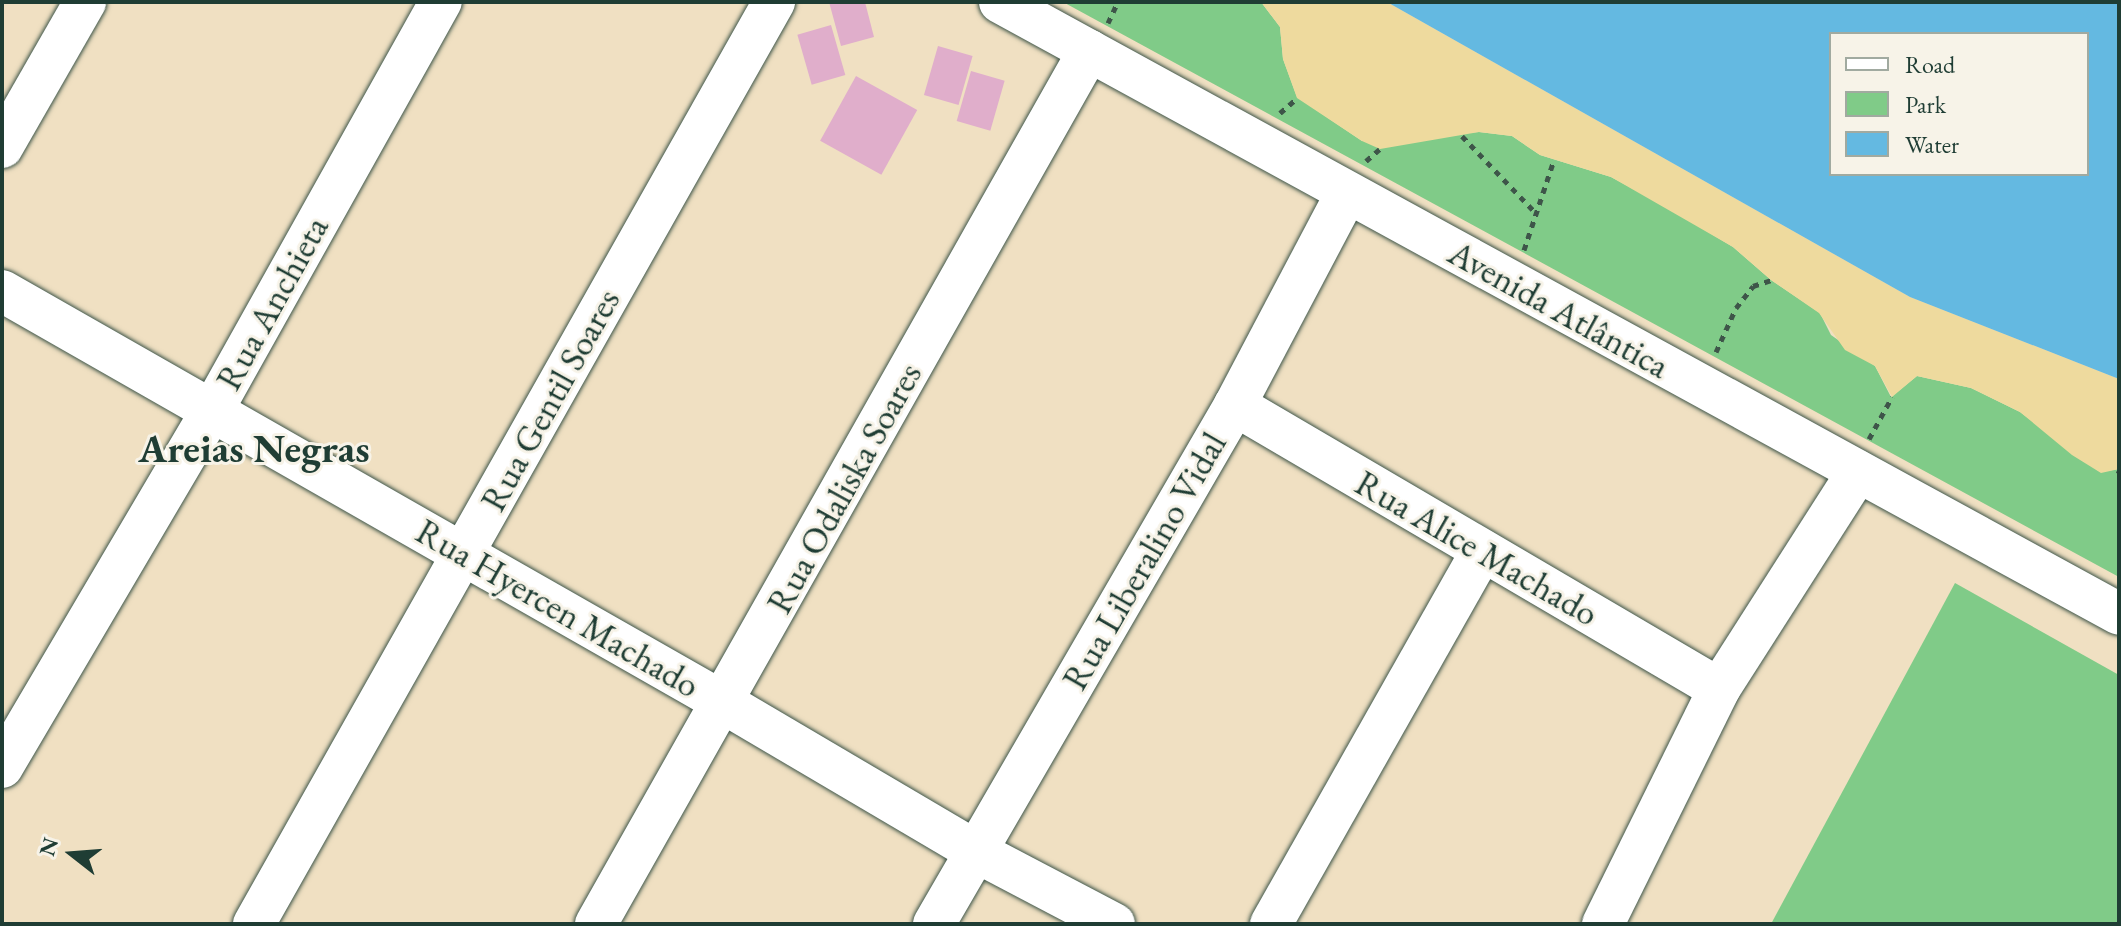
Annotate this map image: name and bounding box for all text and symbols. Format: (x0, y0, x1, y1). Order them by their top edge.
legend (1829, 32, 2089, 176)
text: Road (1905, 49, 1955, 80)
text: Park (1905, 89, 1946, 120)
text: Water (1905, 129, 1959, 160)
street label: Rua Anchieta (207, 209, 337, 397)
street label: Avenida Atlântica (1441, 231, 1677, 387)
street label: Rua Gentil Soares (471, 281, 629, 519)
street label: Rua Odaliska Soares (757, 355, 931, 621)
district label: Areias Negras (138, 424, 370, 472)
street label: Rua Liberalino Vidal (1053, 425, 1235, 697)
street label: Rua Alice Machado (1348, 461, 1606, 635)
street label: Rua Hyercen Machado (409, 509, 707, 707)
north arrow (32, 814, 112, 894)
text: N (32, 834, 65, 860)

